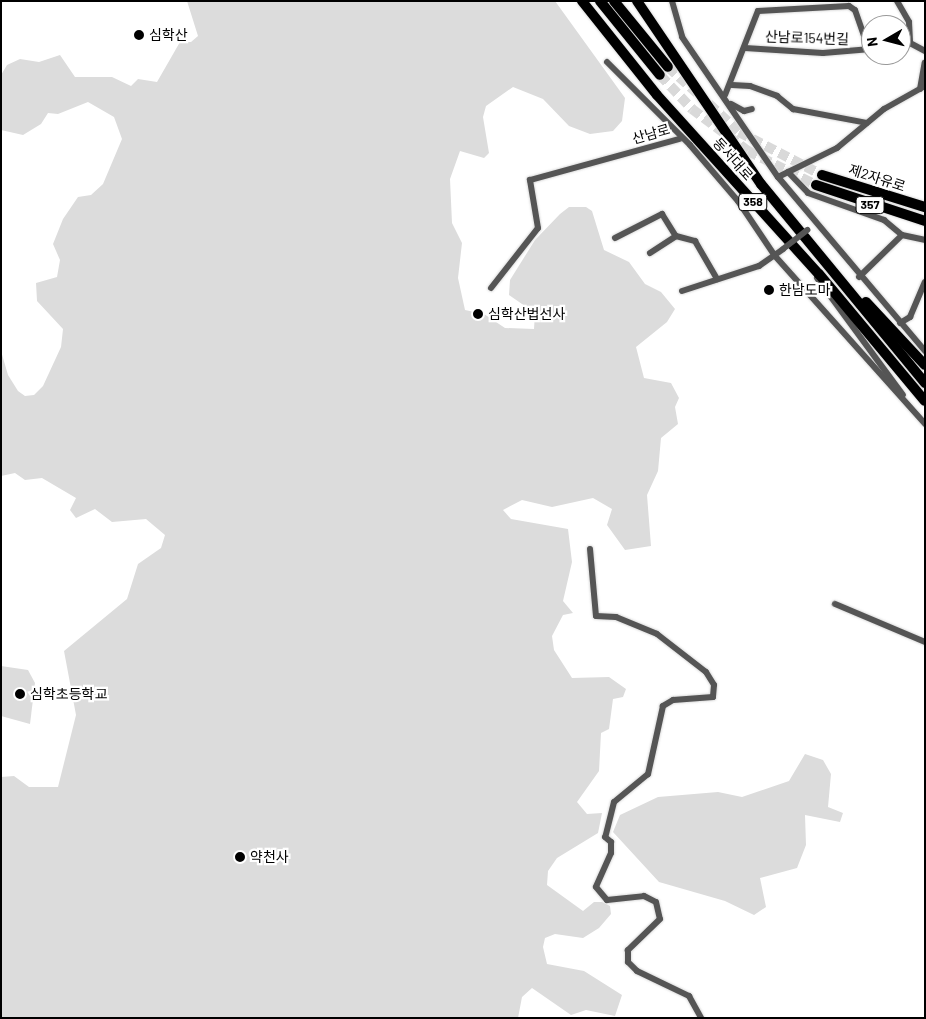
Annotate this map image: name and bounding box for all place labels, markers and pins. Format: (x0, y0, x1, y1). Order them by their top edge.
place label: 심학산 (149, 27, 188, 43)
marker: 심학산 (133, 29, 145, 41)
place label: 한남도마 (779, 282, 831, 298)
marker: 한남도마 (763, 284, 775, 296)
place label: 심학산법선사 (488, 306, 565, 322)
marker: 심학산법선사 (472, 308, 484, 320)
place label: 심학초등학교 (30, 686, 107, 702)
marker: 심학초등학교 (14, 688, 26, 700)
place label: 약천사 (250, 849, 289, 865)
marker: 약천사 (234, 851, 246, 863)

